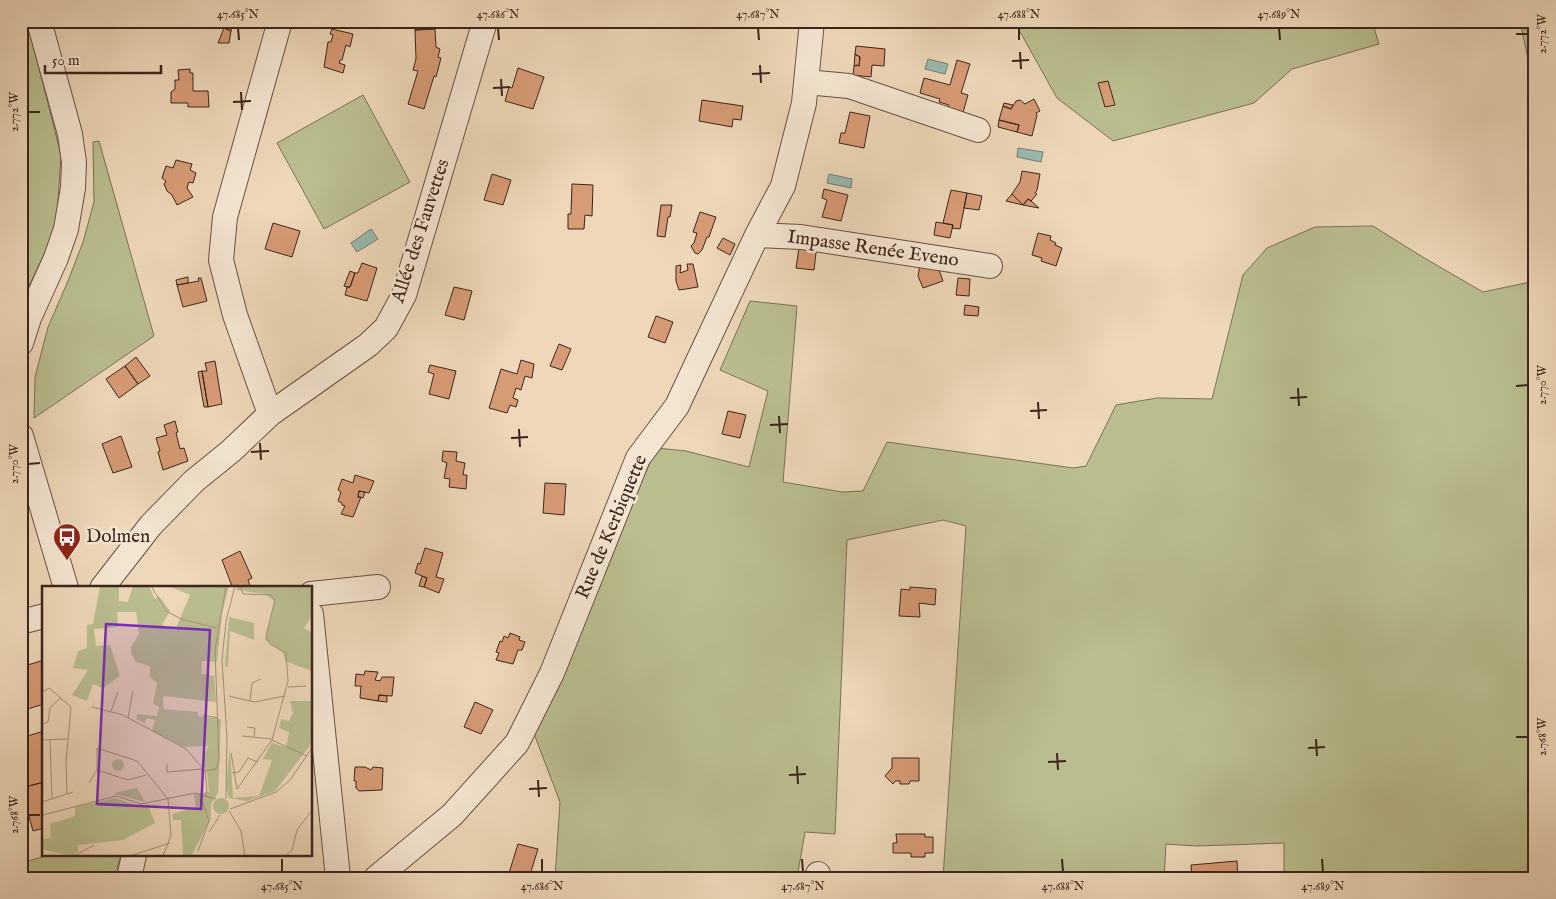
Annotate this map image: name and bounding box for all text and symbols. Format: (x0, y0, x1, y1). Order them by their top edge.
text: 47.685°N (217, 7, 260, 22)
text: 47.686°N (477, 7, 520, 22)
text: 47.687°N (736, 7, 780, 22)
text: 47.688°N (998, 7, 1041, 22)
text: 47.689°N (1258, 7, 1301, 22)
text: 2.772°W (1535, 14, 1550, 54)
scale bar (45, 42, 161, 74)
text: 50 m (52, 51, 80, 70)
text: 2.772°W (7, 92, 22, 132)
street label: Allée des Fauvettes (386, 156, 456, 307)
street label: Impasse Renée Eveno (786, 225, 960, 273)
text: 2.770°W (1535, 364, 1550, 405)
text: 2.770°W (7, 443, 22, 484)
street label: Rue de Kerbiquette (571, 451, 653, 603)
bus stop icon: Dolmen (52, 522, 82, 561)
place label: Dolmen (86, 525, 150, 549)
inset map (42, 586, 312, 856)
text: 2.768°W (1535, 717, 1550, 756)
text: 2.768°W (7, 795, 22, 834)
text: 47.685°N (261, 879, 304, 894)
text: 47.686°N (521, 879, 564, 894)
text: 47.687°N (781, 879, 825, 894)
text: 47.688°N (1042, 879, 1085, 894)
text: 47.689°N (1302, 879, 1345, 894)

